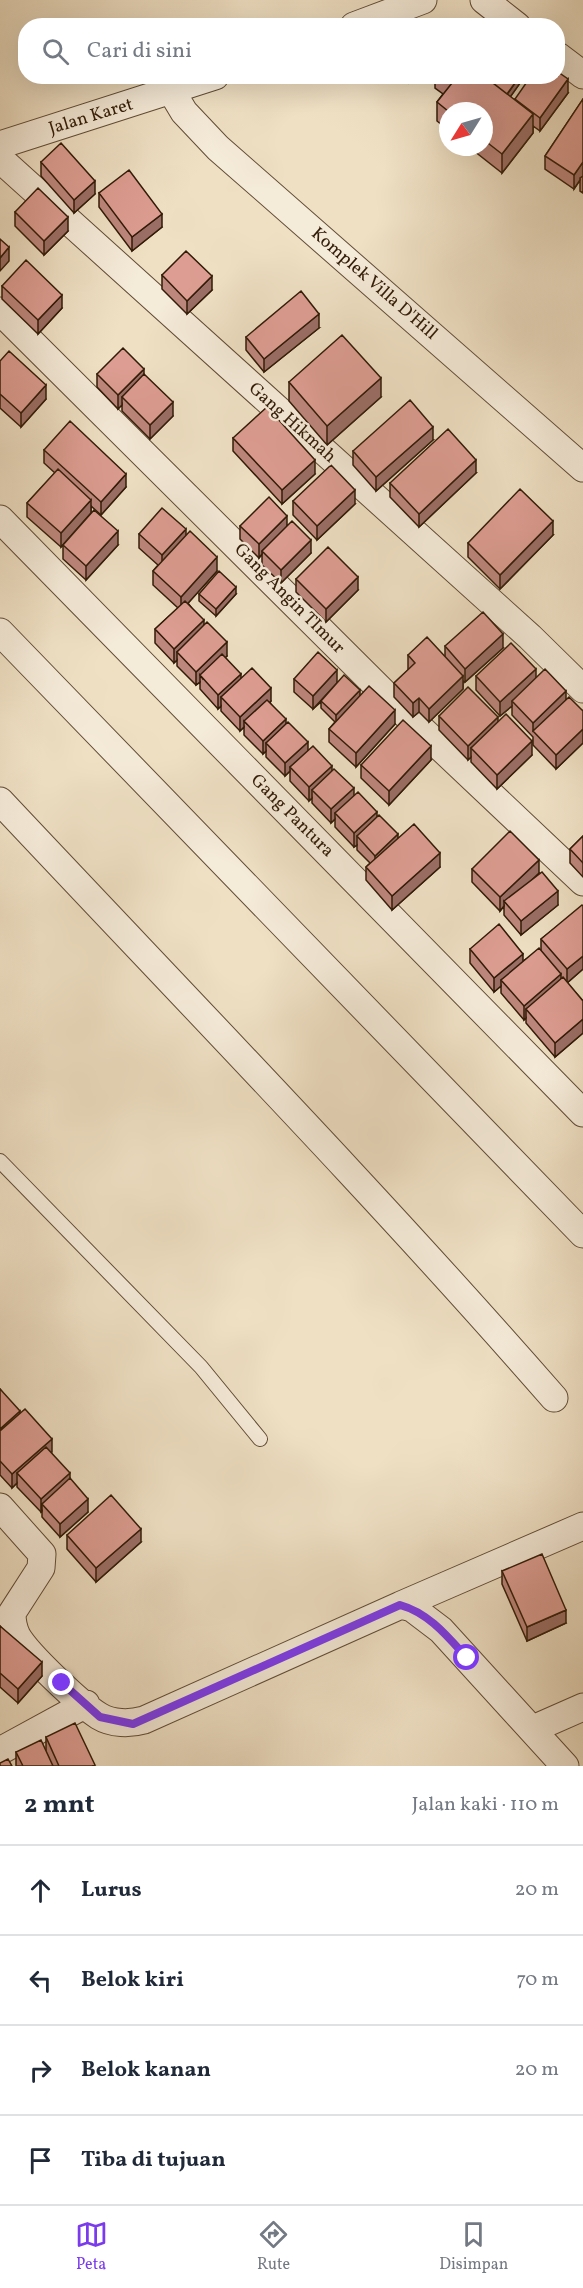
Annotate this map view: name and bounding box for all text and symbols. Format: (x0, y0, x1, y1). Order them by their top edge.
search box (18, 18, 565, 84)
icon: search (39, 35, 72, 68)
text: Cari di sini (87, 36, 192, 67)
street label: Jalan Karet (46, 92, 136, 142)
north arrow (439, 102, 493, 156)
street label: Komplek Villa D'Hill (305, 222, 443, 346)
street label: Gang Hikmah (243, 377, 341, 469)
street label: Gang Angin TImur (228, 538, 350, 660)
street label: Gang Pantura (245, 769, 339, 863)
route start (453, 1644, 479, 1670)
route end (48, 1669, 74, 1695)
text: 2 mnt (24, 1787, 95, 1823)
text: Jalan kaki · 110 m (412, 1791, 559, 1819)
icon: ahead (24, 1874, 57, 1907)
text: Lurus (81, 1875, 142, 1906)
text: 20 m (515, 1876, 559, 1904)
icon: left (24, 1964, 57, 1997)
text: Belok kiri (81, 1965, 184, 1996)
text: 70 m (516, 1966, 559, 1994)
icon: right (24, 2054, 57, 2087)
text: Belok kanan (81, 2055, 211, 2086)
text: 20 m (515, 2056, 559, 2084)
icon: arrive (24, 2144, 57, 2177)
text: Tiba di tujuan (81, 2145, 226, 2176)
tab: Peta (75, 2218, 108, 2276)
tab: Rute (257, 2218, 290, 2276)
tab: Disimpan (439, 2218, 508, 2276)

